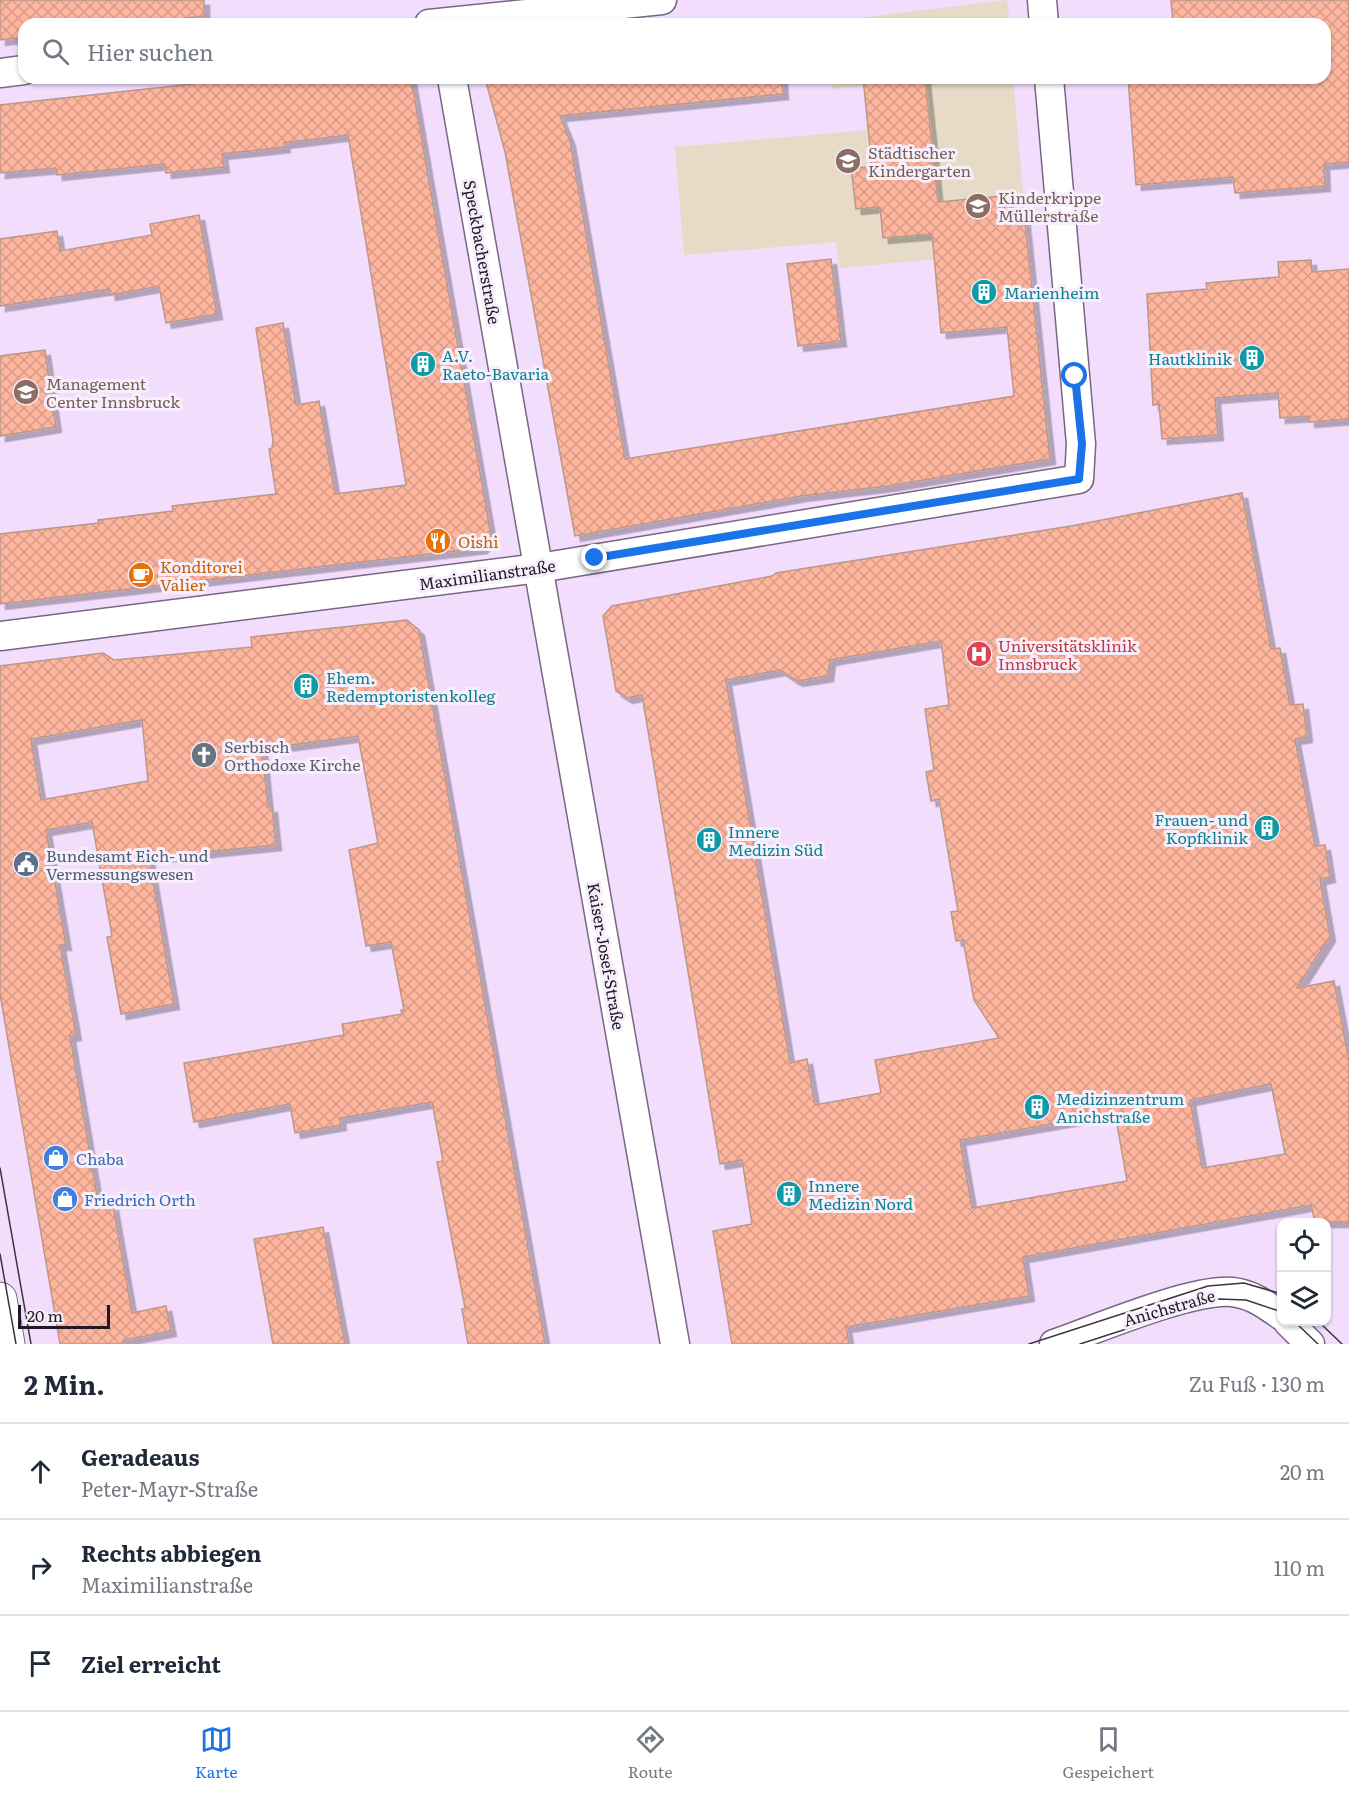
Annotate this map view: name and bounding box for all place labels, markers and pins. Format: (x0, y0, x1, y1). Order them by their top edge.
place label: Städtischer Kindergarten (868, 140, 972, 182)
school or university icon: Städtischer Kindergarten (833, 146, 863, 176)
place label: Kinderkrippe Müllerstraße (998, 185, 1101, 227)
school or university icon: Kinderkrippe Müllerstraße (963, 191, 993, 221)
building icon: Marienheim (969, 277, 999, 307)
place label: Marienheim (1004, 280, 1100, 304)
place label: A.V. Raeto-Bavaria (442, 343, 550, 385)
building icon: Hautklinik (1237, 343, 1267, 373)
place label: Hautklinik (1148, 346, 1232, 370)
building icon: A.V. Raeto-Bavaria (408, 349, 438, 379)
place label: Management Center Innsbruck (46, 371, 180, 413)
school or university icon: Management Center Innsbruck (11, 377, 41, 407)
restaurant icon: Oishi (423, 526, 453, 556)
place label: Oishi (458, 529, 499, 553)
place label: Konditorei Valier (160, 554, 243, 596)
cafe icon: Konditorei Valier (126, 560, 156, 590)
place label: Universitätsklinik Innsbruck (998, 633, 1137, 675)
hospital icon: Universitätsklinik Innsbruck (964, 639, 994, 669)
place label: Ehem. Redemptoristenkolleg (326, 665, 495, 707)
building icon: Ehem. Redemptoristenkolleg (291, 671, 321, 701)
place label: Serbisch Orthodoxe Kirche (224, 734, 361, 776)
church icon: Serbisch Orthodoxe Kirche (189, 740, 219, 770)
place label: Frauen- und Kopfklinik (1155, 807, 1248, 849)
building icon: Frauen- und Kopfklinik (1252, 813, 1282, 843)
place label: Innere Medizin Süd (728, 819, 824, 861)
building icon: Innere Medizin Süd (694, 825, 724, 855)
place label: Bundesamt Eich- und Vermessungswesen (46, 843, 209, 885)
public building icon: Bundesamt Eich- und Vermessungswesen (11, 849, 41, 879)
place label: Medizinzentrum Anichstraße (1056, 1086, 1185, 1128)
building icon: Medizinzentrum Anichstraße (1022, 1092, 1052, 1122)
shop icon: Chaba (41, 1143, 71, 1173)
place label: Chaba (76, 1146, 124, 1170)
place label: Innere Medizin Nord (808, 1173, 913, 1215)
building icon: Innere Medizin Nord (774, 1179, 804, 1209)
shop icon: Friedrich Orth (50, 1184, 80, 1214)
place label: Friedrich Orth (84, 1187, 196, 1211)

